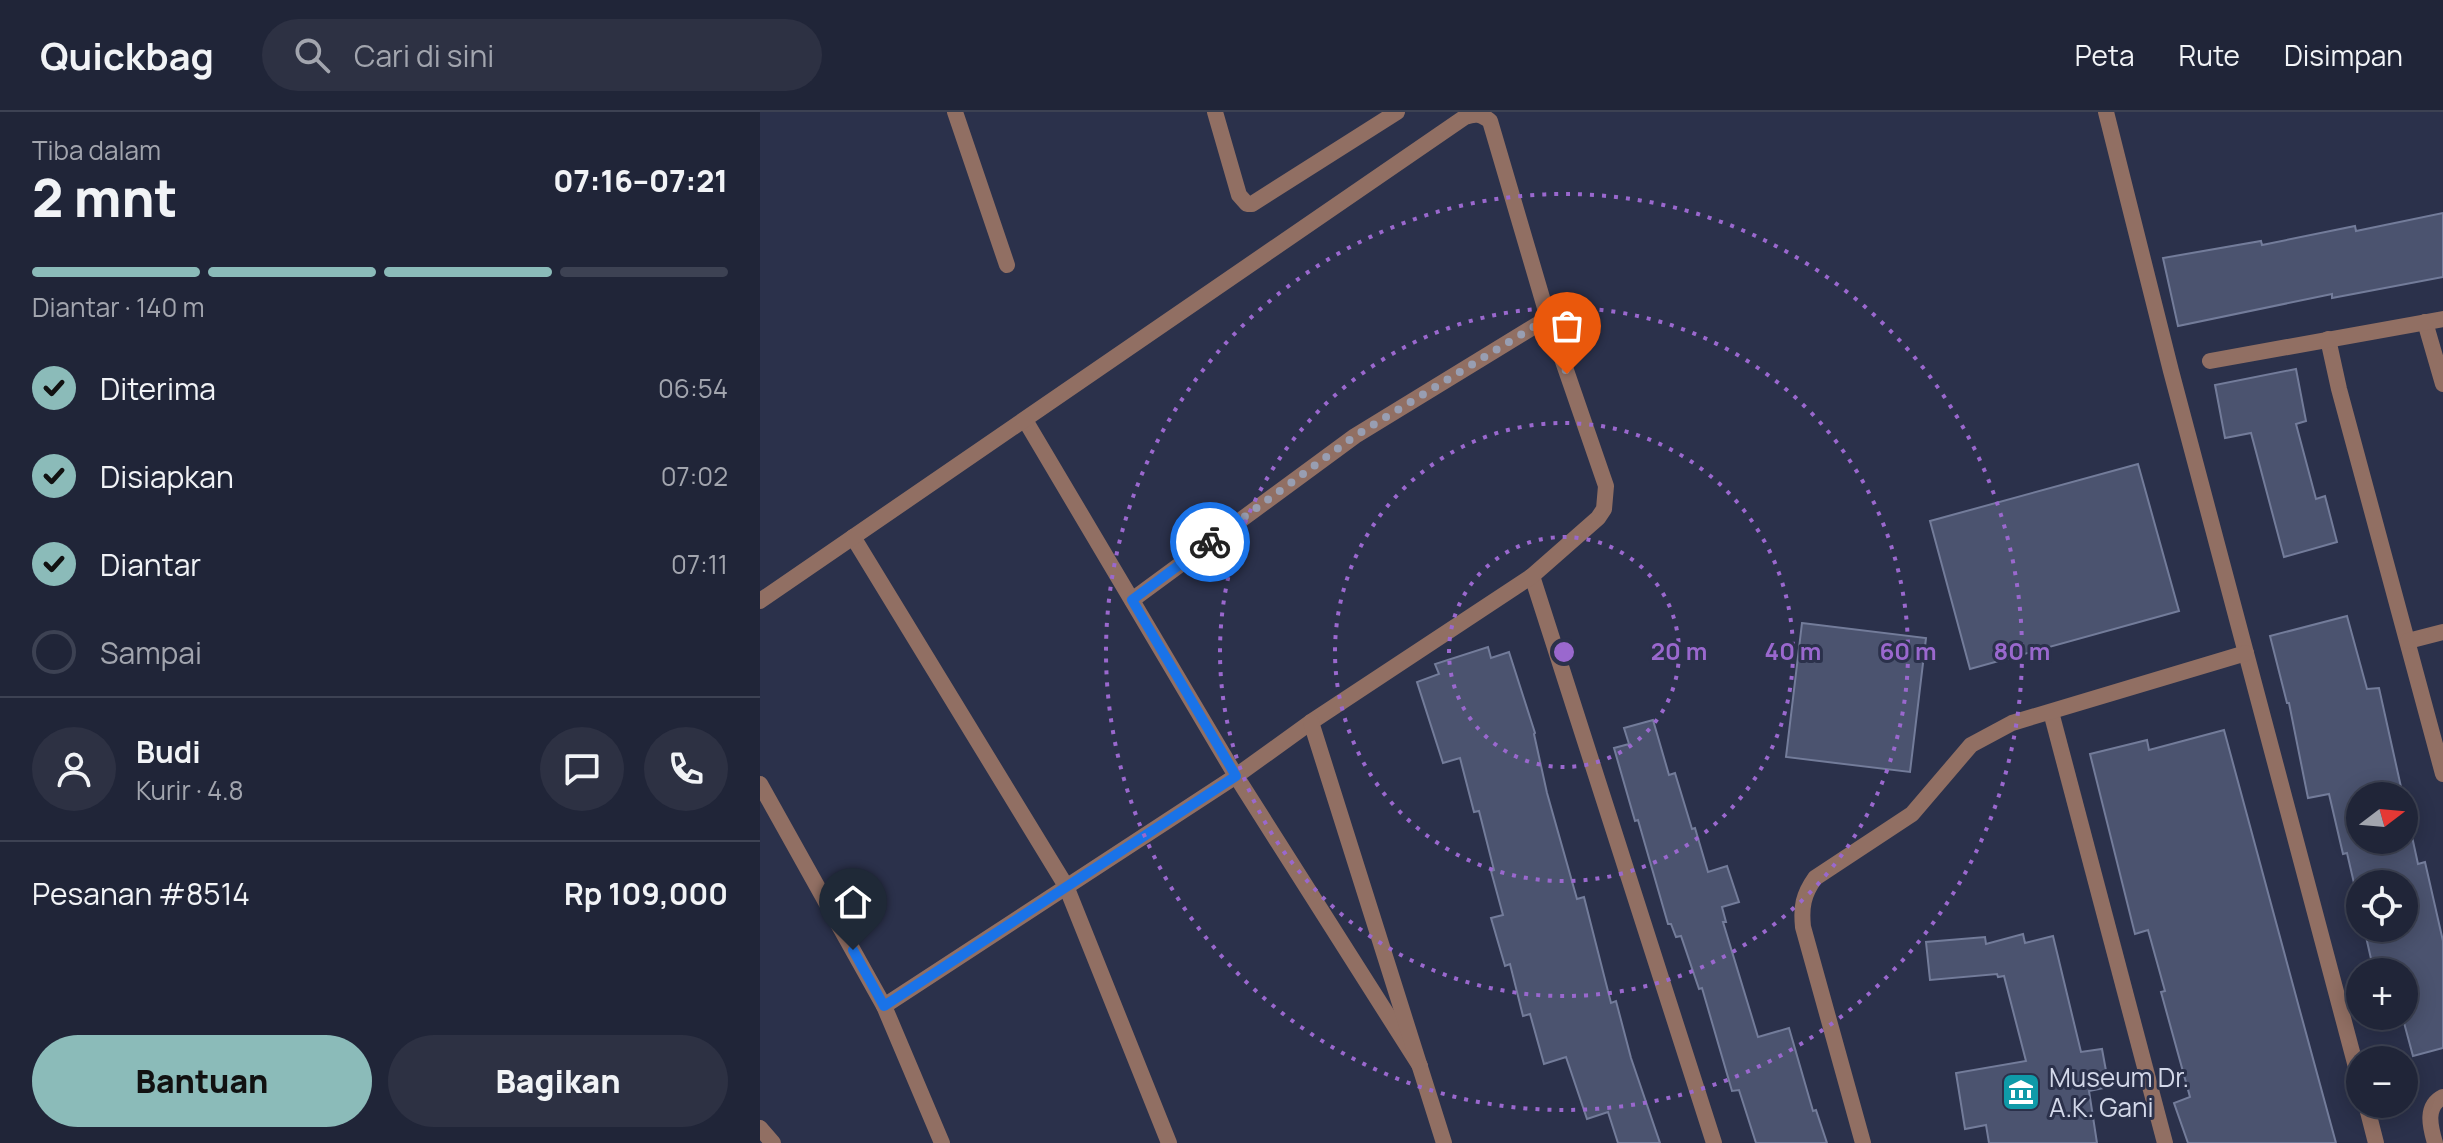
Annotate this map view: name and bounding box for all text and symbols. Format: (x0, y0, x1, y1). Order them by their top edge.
search box (262, 19, 822, 91)
text: Quickbag (40, 29, 214, 81)
icon: search (290, 33, 334, 77)
text: Cari di sini (354, 35, 494, 76)
text: Peta (2075, 36, 2135, 74)
text: Rute (2179, 36, 2240, 74)
text: Disimpan (2284, 36, 2403, 74)
text: Tiba dalam (32, 132, 161, 168)
text: 07:16–07:21 (553, 160, 728, 201)
text: 2 mnt (32, 162, 178, 233)
text: Diantar · 140 m (32, 289, 205, 325)
pin (1533, 292, 1601, 374)
icon: bag (1545, 304, 1589, 348)
icon: check (32, 366, 76, 410)
text: Diterima (100, 368, 216, 409)
text: 06:54 (658, 370, 728, 406)
icon: check (32, 454, 76, 498)
text: Disiapkan (100, 456, 234, 497)
text: 07:02 (661, 458, 728, 494)
courier (1170, 502, 1250, 582)
icon: bike (1188, 520, 1232, 564)
icon: check (32, 542, 76, 586)
text: Diantar (100, 544, 201, 585)
text: 07:11 (671, 546, 728, 582)
text: Sampai (100, 632, 202, 673)
text: 20 m (1651, 634, 1707, 667)
text: 40 m (1765, 634, 1821, 667)
text: 60 m (1879, 634, 1937, 667)
text: 80 m (1994, 634, 2050, 667)
centre of rings (1550, 638, 1578, 666)
button: person (32, 727, 116, 811)
button: chat (540, 727, 624, 811)
button: phone (644, 727, 728, 811)
text: Budi (136, 731, 201, 772)
text: Kurir · 4.8 (136, 772, 244, 808)
north arrow (2346, 782, 2418, 854)
map controls (2346, 782, 2418, 1118)
pin (819, 868, 887, 950)
button: locate (2346, 870, 2418, 942)
text: Pesanan #8514 (32, 873, 250, 914)
text: Rp 109,000 (564, 873, 728, 914)
icon: home (831, 880, 875, 924)
button: + (2346, 958, 2418, 1030)
button: Bantuan (32, 1035, 372, 1127)
button: Bagikan (388, 1035, 728, 1127)
button: − (2346, 1046, 2418, 1118)
place label: Museum Dr. A.K. Gani (2049, 1059, 2189, 1125)
museum icon: Museum Dr. A.K. Gani (2000, 1071, 2042, 1113)

